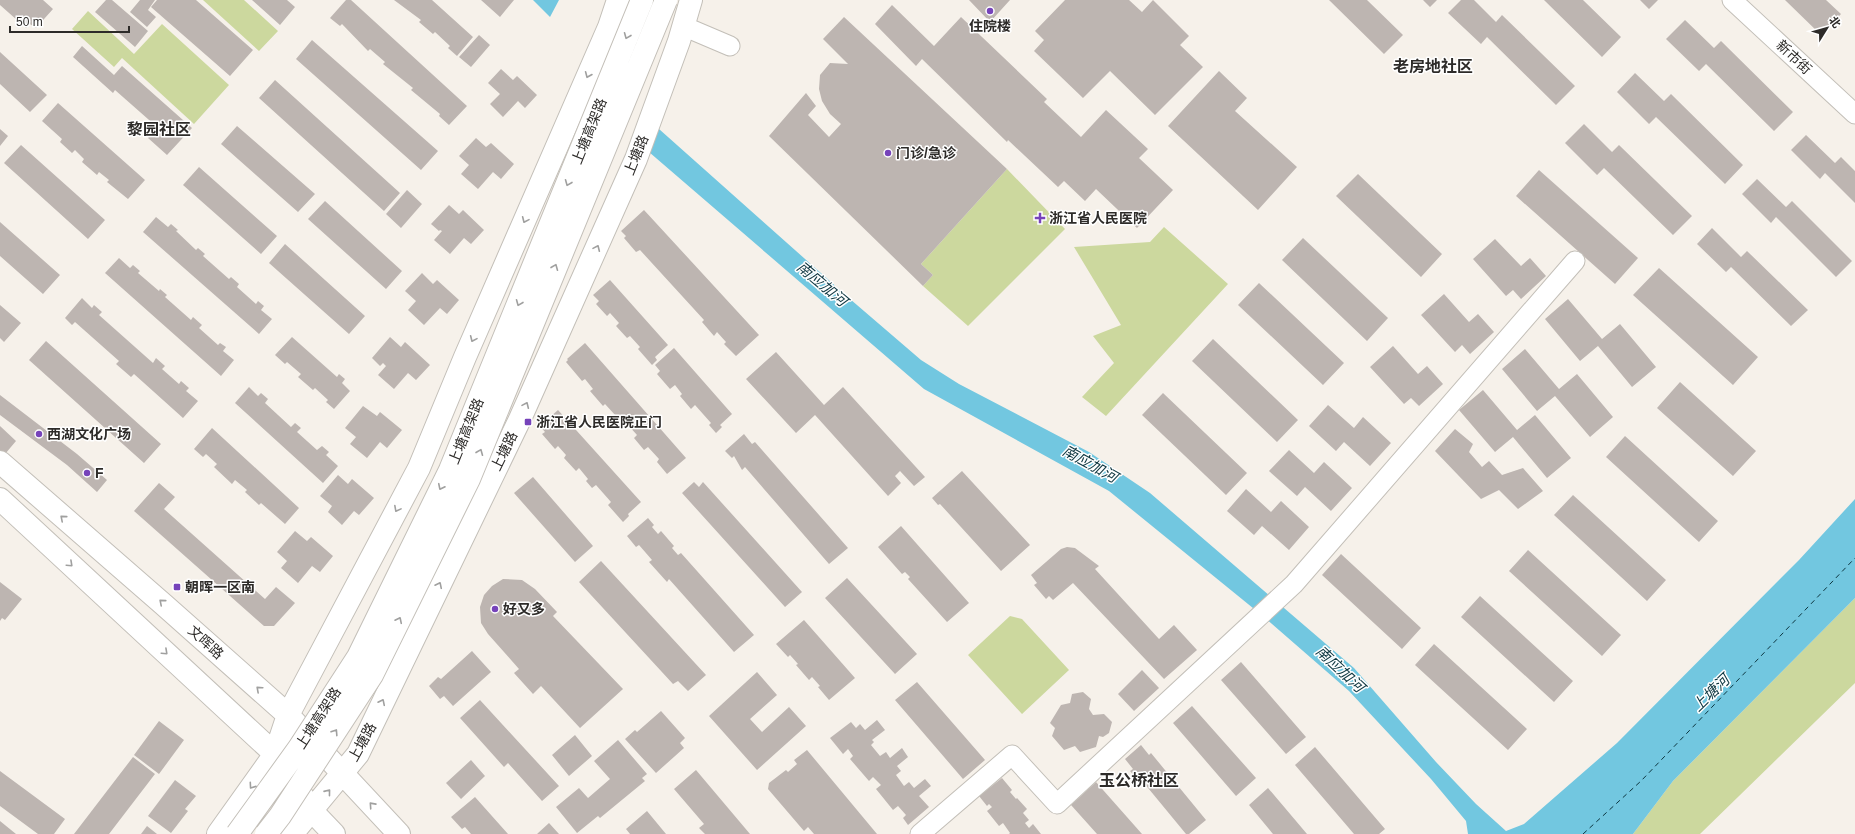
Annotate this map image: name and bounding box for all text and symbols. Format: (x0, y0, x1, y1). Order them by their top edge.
marker: 住院楼 (985, 6, 995, 16)
scale bar (10, 8, 129, 34)
north arrow (1807, 8, 1847, 48)
text: 北 (1827, 14, 1843, 30)
text: 50 m (16, 15, 43, 29)
place label: 住院楼 (969, 18, 1011, 34)
one-way arrow (624, 33, 632, 40)
street label: 新市街 (1773, 37, 1815, 77)
district label: 老房地社区 (1393, 57, 1473, 75)
one-way arrow (585, 71, 593, 79)
street label: 上塘高架路 (568, 96, 610, 166)
district label: 黎园社区 (127, 120, 191, 138)
street label: 上塘路 (621, 133, 651, 177)
place label: 门诊/急诊 (896, 145, 957, 161)
marker: 门诊/急诊 (883, 148, 893, 158)
one-way arrow (565, 178, 573, 186)
place label: 浙江省人民医院 (1049, 210, 1147, 226)
marker: 浙江省人民医院 (1034, 212, 1046, 224)
one-way arrow (522, 216, 530, 224)
one-way arrow (592, 245, 600, 252)
water label: 南应加河 (794, 258, 853, 311)
one-way arrow (551, 263, 559, 270)
one-way arrow (516, 298, 524, 306)
one-way arrow (469, 336, 477, 343)
street label: 上塘高架路 (445, 396, 487, 466)
one-way arrow (522, 402, 530, 409)
place label: 浙江省人民医院正门 (536, 414, 662, 430)
marker: 浙江省人民医院正门 (523, 417, 533, 427)
place label: 西湖文化广场 (47, 426, 131, 442)
marker: 西湖文化广场 (34, 429, 44, 439)
street label: 上塘路 (488, 429, 520, 473)
water label: 南应加河 (1060, 442, 1123, 487)
one-way arrow (475, 449, 483, 457)
place label: F (95, 465, 104, 481)
marker: F (82, 468, 92, 478)
one-way arrow (438, 483, 446, 491)
one-way arrow (395, 505, 402, 512)
one-way arrow (60, 515, 68, 522)
one-way arrow (65, 559, 73, 567)
place label: 朝晖一区南 (185, 579, 255, 595)
marker: 朝晖一区南 (172, 582, 182, 592)
one-way arrow (434, 582, 442, 589)
one-way arrow (159, 600, 166, 607)
place label: 好又多 (503, 601, 545, 617)
marker: 好又多 (490, 604, 500, 614)
one-way arrow (395, 616, 402, 624)
street label: 文晖路 (185, 622, 227, 662)
water label: 南应加河 (1313, 642, 1370, 697)
one-way arrow (160, 647, 168, 655)
water label: 上塘河 (1689, 669, 1735, 714)
street label: 上塘高架路 (292, 684, 344, 752)
one-way arrow (256, 687, 263, 694)
one-way arrow (377, 699, 385, 706)
street label: 上塘路 (345, 720, 379, 764)
one-way arrow (330, 729, 337, 736)
district label: 玉公桥社区 (1099, 771, 1179, 789)
one-way arrow (250, 781, 257, 788)
one-way arrow (323, 789, 330, 796)
one-way arrow (370, 802, 377, 810)

